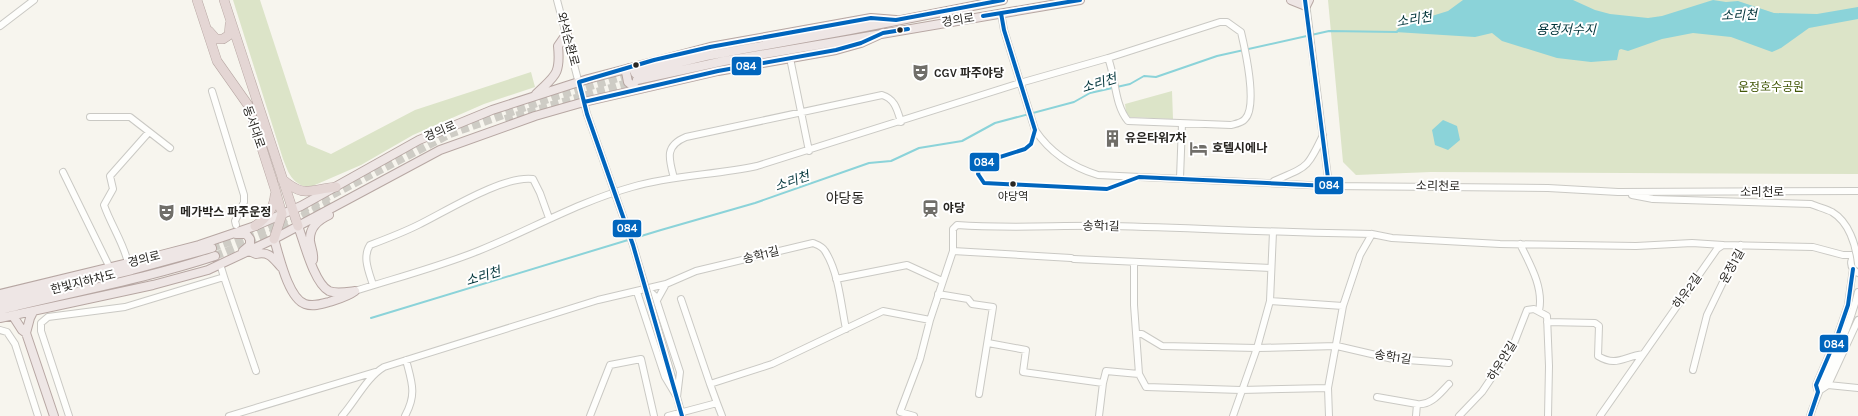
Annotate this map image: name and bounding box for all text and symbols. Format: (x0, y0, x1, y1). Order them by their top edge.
water label: 소리천 (1721, 7, 1758, 23)
water label: 소리천 (1395, 8, 1434, 30)
street label: 경의로 (941, 10, 975, 30)
street label: 와석순환로 (554, 11, 582, 67)
water label: 용정저수지 (1536, 22, 1597, 37)
unlabelled marker (895, 25, 905, 35)
line badge: 084 (731, 56, 762, 76)
unlabelled marker (631, 60, 641, 70)
text: 084 (736, 60, 757, 73)
theatre icon: CGV 파주야당 (911, 63, 931, 83)
place label: CGV 파주야당 (934, 66, 1004, 80)
water label: 소리천 (1080, 70, 1119, 95)
park label: 운정호수공원 (1738, 80, 1804, 94)
street label: 동서대로 (240, 104, 268, 150)
street label: 경의로 (422, 118, 458, 144)
building icon: 유은타워7차 (1102, 128, 1122, 148)
place label: 유은타워7차 (1125, 131, 1186, 145)
hotel icon: 호텔시에나 (1189, 138, 1209, 158)
place label: 호텔시에나 (1212, 141, 1267, 155)
line badge: 084 (969, 152, 1000, 172)
text: 084 (974, 156, 995, 169)
water label: 소리천 (773, 168, 812, 194)
line badge: 084 (1314, 176, 1344, 195)
marker: 야당역 (1008, 179, 1018, 189)
text: 084 (1319, 179, 1340, 192)
street label: 소리천로 (1416, 179, 1460, 193)
street label: 소리천로 (1740, 185, 1784, 199)
district label: 야당동 (826, 190, 864, 207)
place label: 야당역 (998, 190, 1028, 203)
station icon: 야당 (920, 198, 940, 218)
place label: 야당 (943, 201, 965, 215)
theatre icon: 메가박스 파주운정 (157, 202, 177, 222)
place label: 메가박스 파주운정 (180, 205, 271, 219)
line badge: 084 (612, 219, 642, 238)
street label: 송학1길 (1082, 219, 1120, 233)
text: 084 (617, 222, 638, 235)
street label: 송학1길 (741, 244, 781, 266)
street label: 운정1길 (1717, 246, 1747, 286)
street label: 경의로 (126, 248, 162, 270)
water label: 소리천 (464, 263, 503, 288)
street label: 한빛지하차도 (49, 267, 117, 297)
street label: 하우2길 (1670, 271, 1704, 311)
line badge: 084 (1819, 334, 1849, 353)
text: 084 (1824, 338, 1845, 351)
street label: 하우안길 (1484, 339, 1520, 383)
street label: 송학1길 (1374, 347, 1412, 367)

